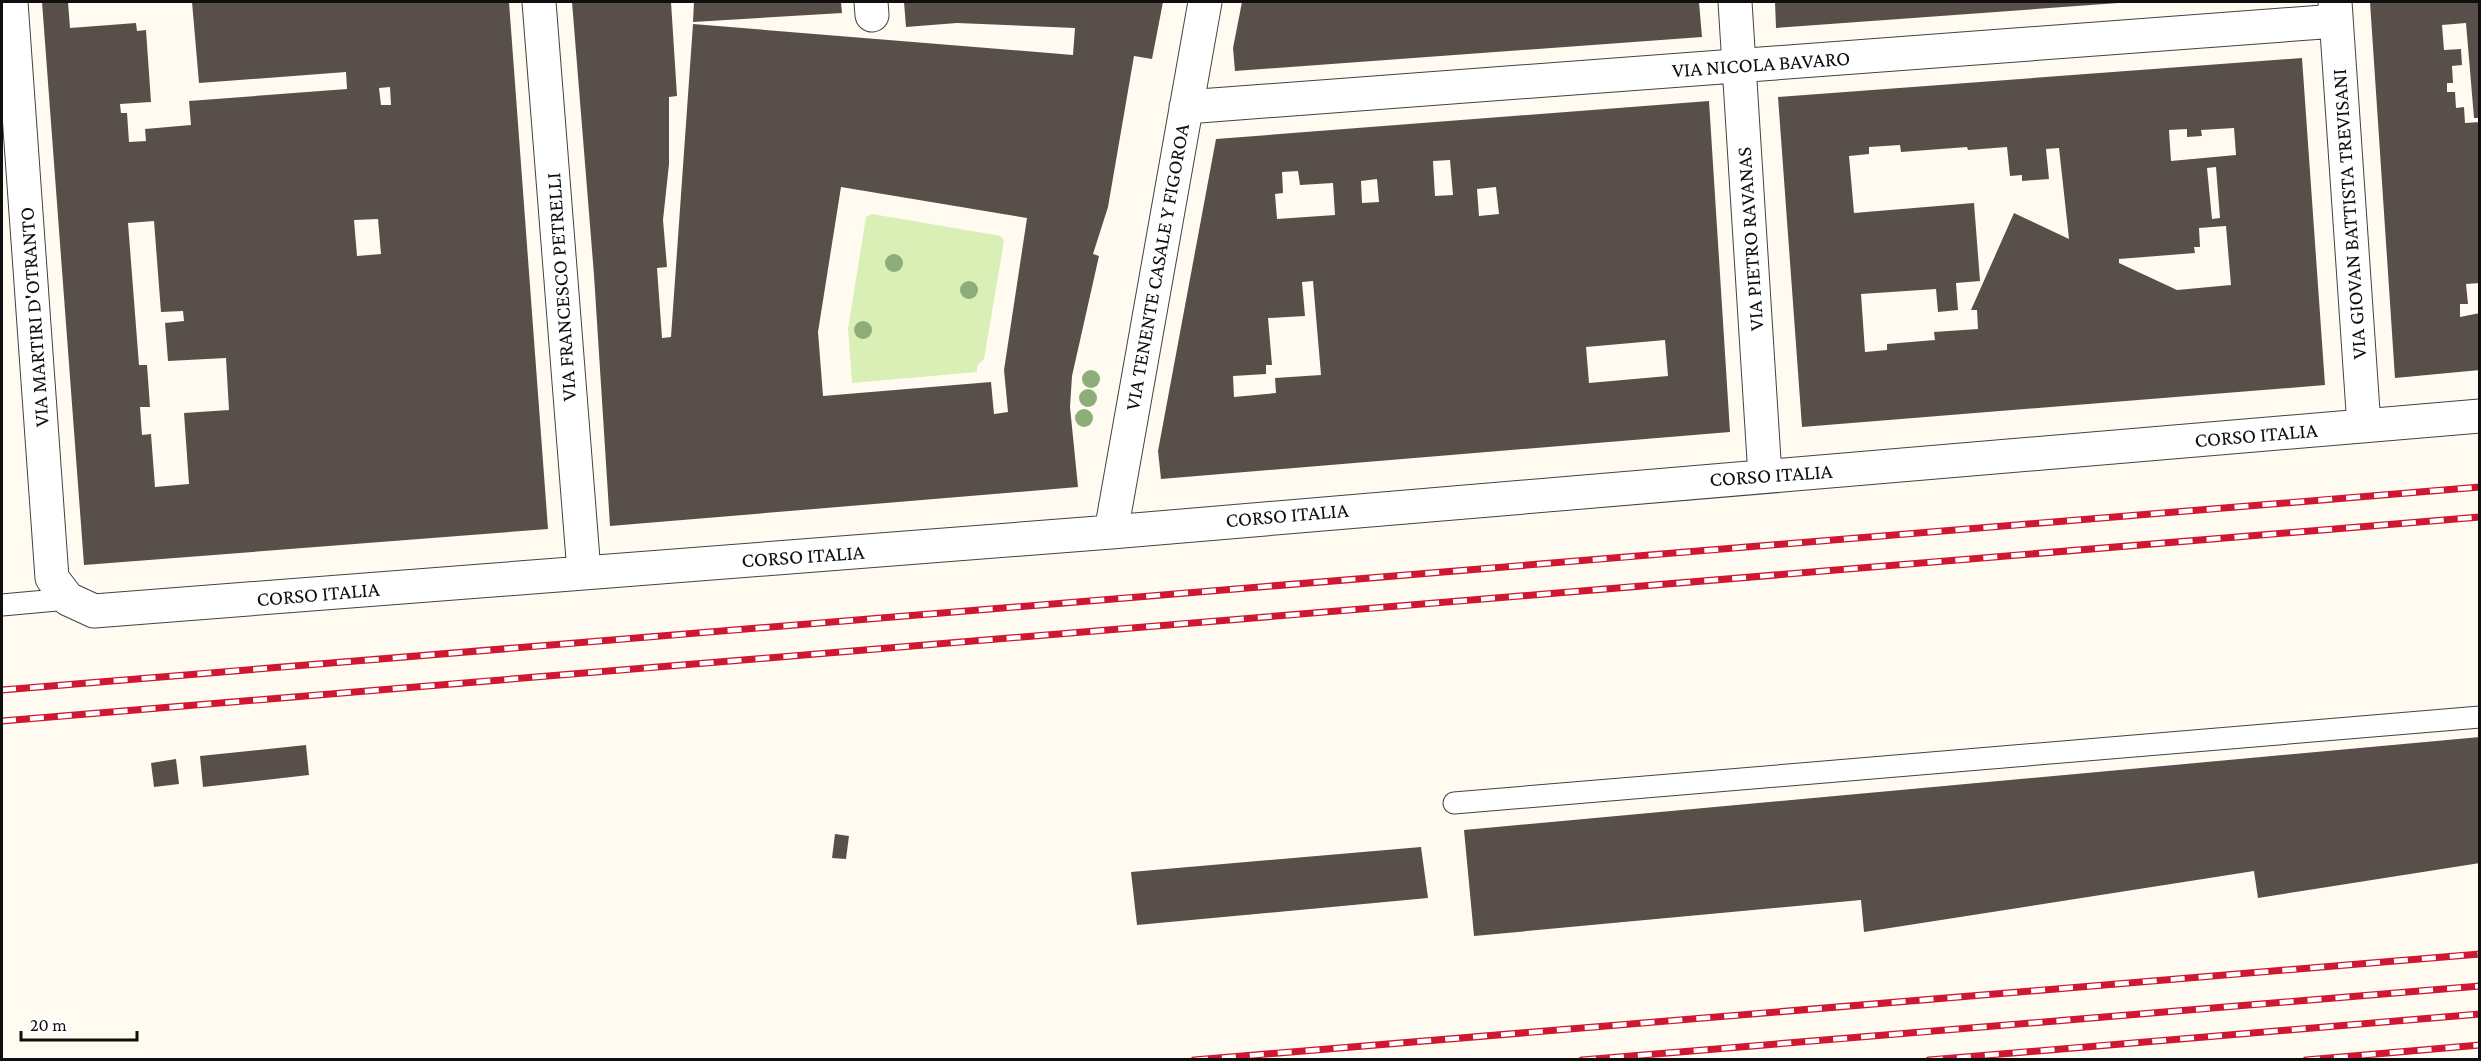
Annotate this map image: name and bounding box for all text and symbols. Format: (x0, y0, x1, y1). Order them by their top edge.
street label: VIA NICOLA BAVARO (1671, 46, 1851, 82)
street label: VIA GIOVAN BATTISTA TREVISANI (2327, 68, 2371, 360)
street label: VIA TENENTE CASALE Y FIGOROA (1120, 122, 1194, 412)
street label: VIA PIETRO RAVANAS (1732, 146, 1768, 332)
street label: VIA FRANCESCO PETRELLI (541, 172, 581, 402)
street label: VIA MARTIRI D'OTRANTO (14, 206, 54, 428)
street label: CORSO ITALIA (2193, 418, 2319, 452)
street label: CORSO ITALIA (1709, 459, 1833, 491)
street label: CORSO ITALIA (1224, 498, 1350, 532)
street label: CORSO ITALIA (741, 540, 865, 572)
street label: CORSO ITALIA (255, 577, 381, 611)
scale bar (21, 1004, 136, 1042)
text: 20 m (30, 1015, 67, 1035)

